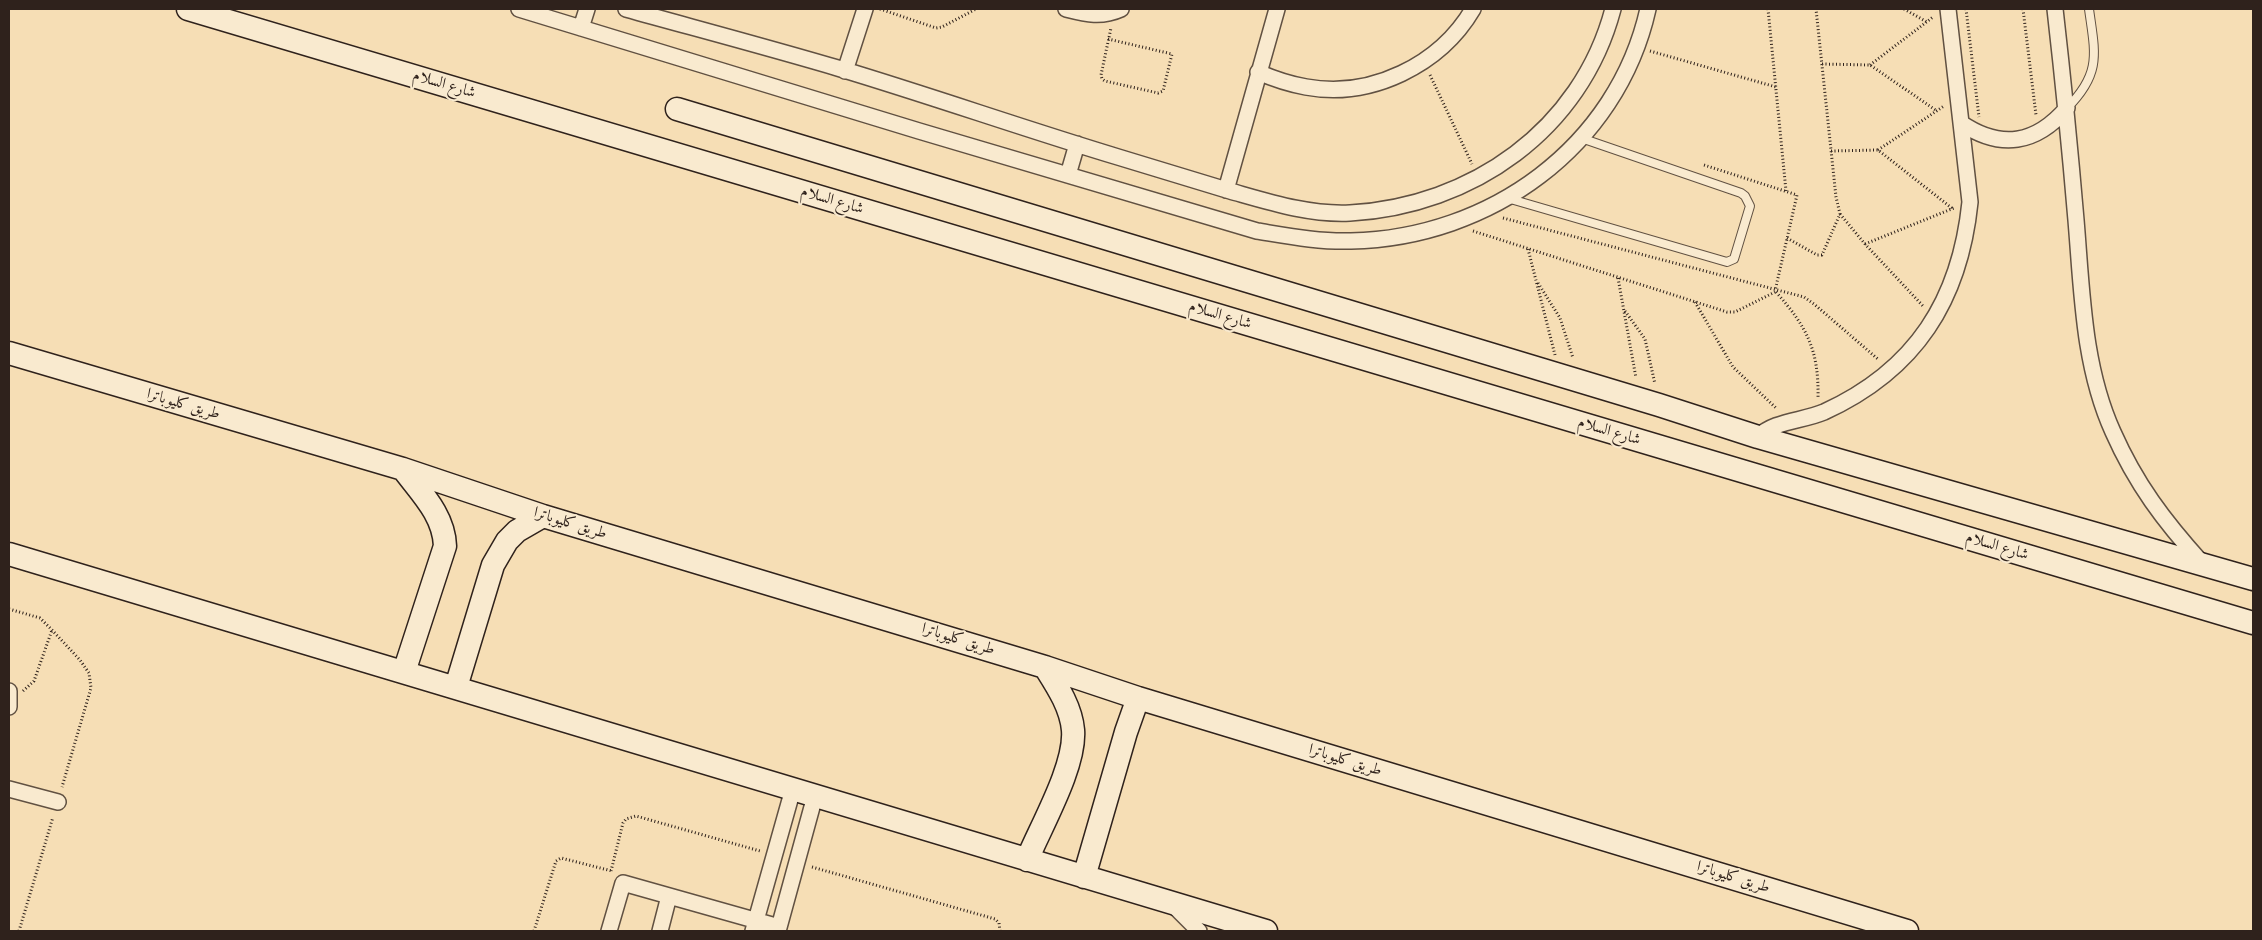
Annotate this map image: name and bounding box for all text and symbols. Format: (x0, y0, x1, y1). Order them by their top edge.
street label: شارع السلام (410, 66, 478, 104)
street label: شارع السلام (798, 182, 866, 220)
street label: شارع السلام (1186, 297, 1254, 335)
street label: طريق كليوباترا (144, 385, 222, 425)
street label: شارع السلام (1575, 413, 1643, 451)
street label: طريق كليوباترا (531, 504, 609, 544)
street label: شارع السلام (1963, 528, 2031, 566)
street label: طريق كليوباترا (919, 620, 997, 660)
street label: طريق كليوباترا (1306, 741, 1384, 781)
street label: طريق كليوباترا (1694, 858, 1772, 898)

